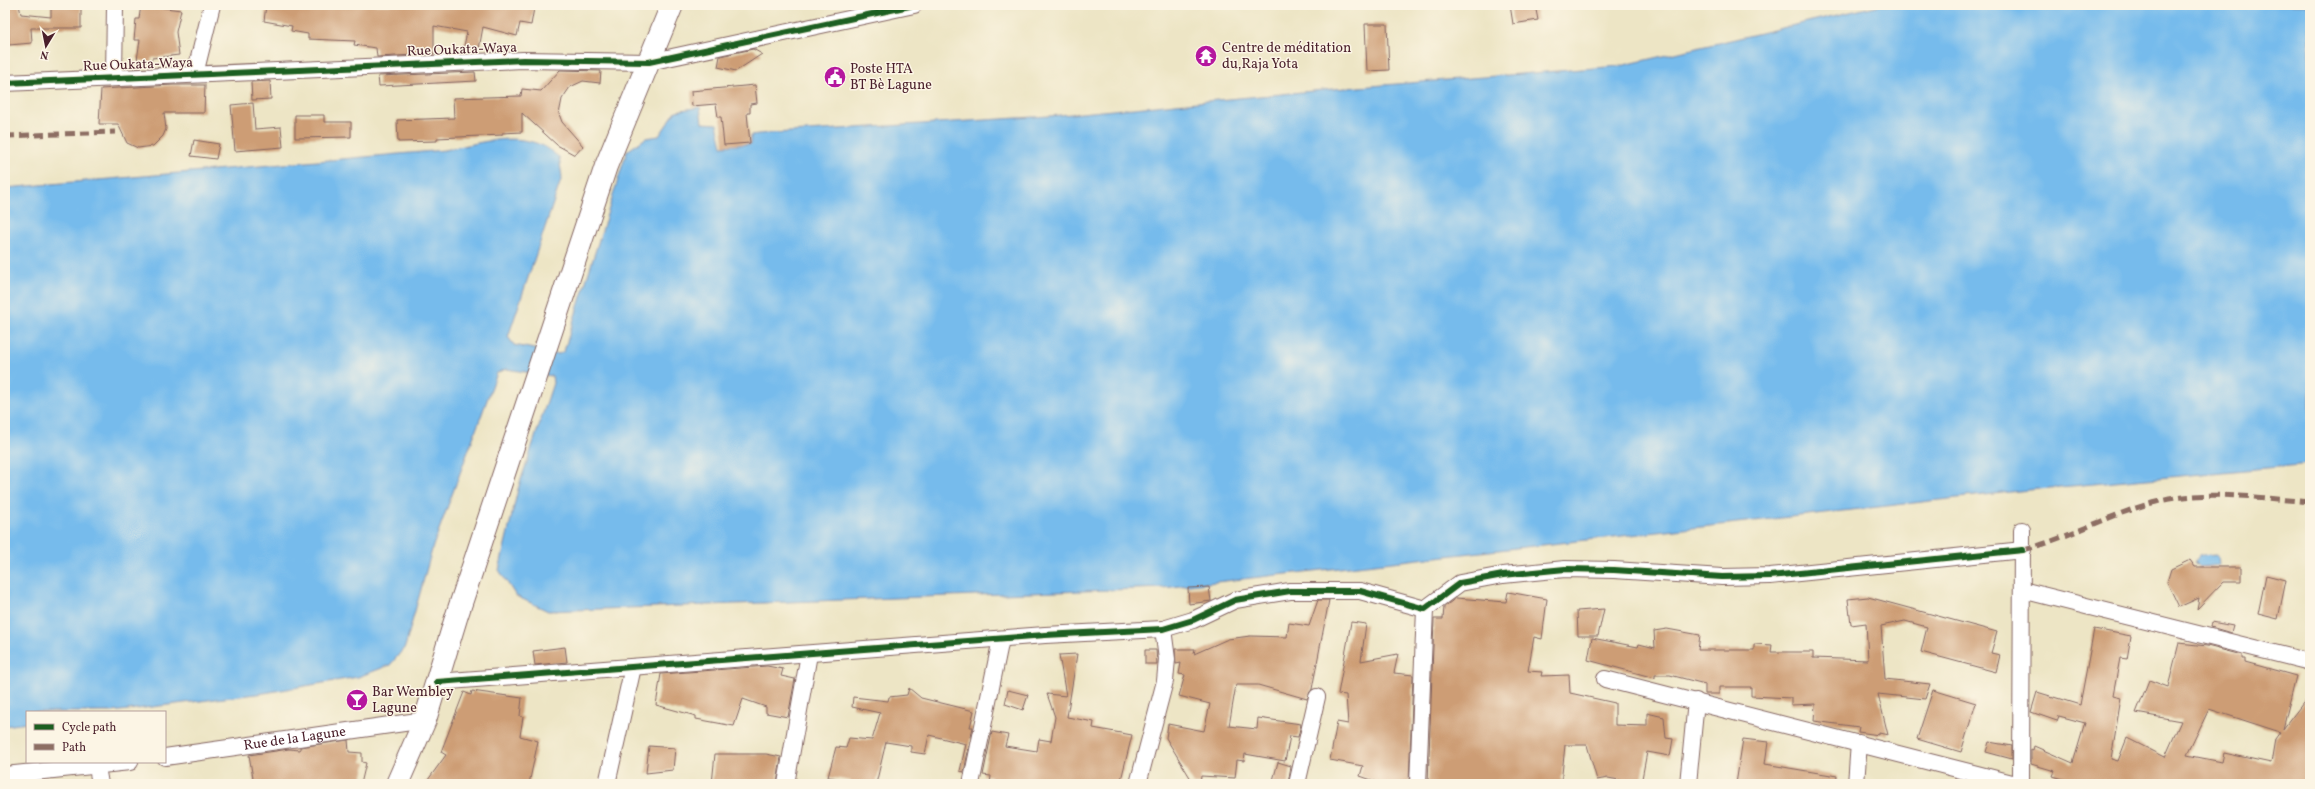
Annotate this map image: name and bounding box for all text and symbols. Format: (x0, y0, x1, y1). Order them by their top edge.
north arrow (26, 26, 66, 66)
street label: Rue Oukata-Waya (407, 39, 518, 61)
place label: Centre de méditation du,Raja Yota (1222, 39, 1351, 74)
temple icon: Centre de méditation du,Raja Yota (1193, 43, 1219, 69)
text: N (39, 46, 50, 62)
street label: Rue Oukata-Waya (83, 54, 194, 76)
place label: Poste HTA BT Bè Lagune (850, 60, 932, 95)
public building icon: Poste HTA BT Bè Lagune (822, 64, 848, 90)
place label: Bar Wembley Lagune (372, 683, 454, 718)
bar icon: Bar Wembley Lagune (344, 687, 370, 713)
legend (26, 711, 166, 763)
text: Cycle path (62, 720, 117, 736)
street label: Rue de la Lagune (242, 722, 347, 755)
text: Path (62, 740, 86, 756)

